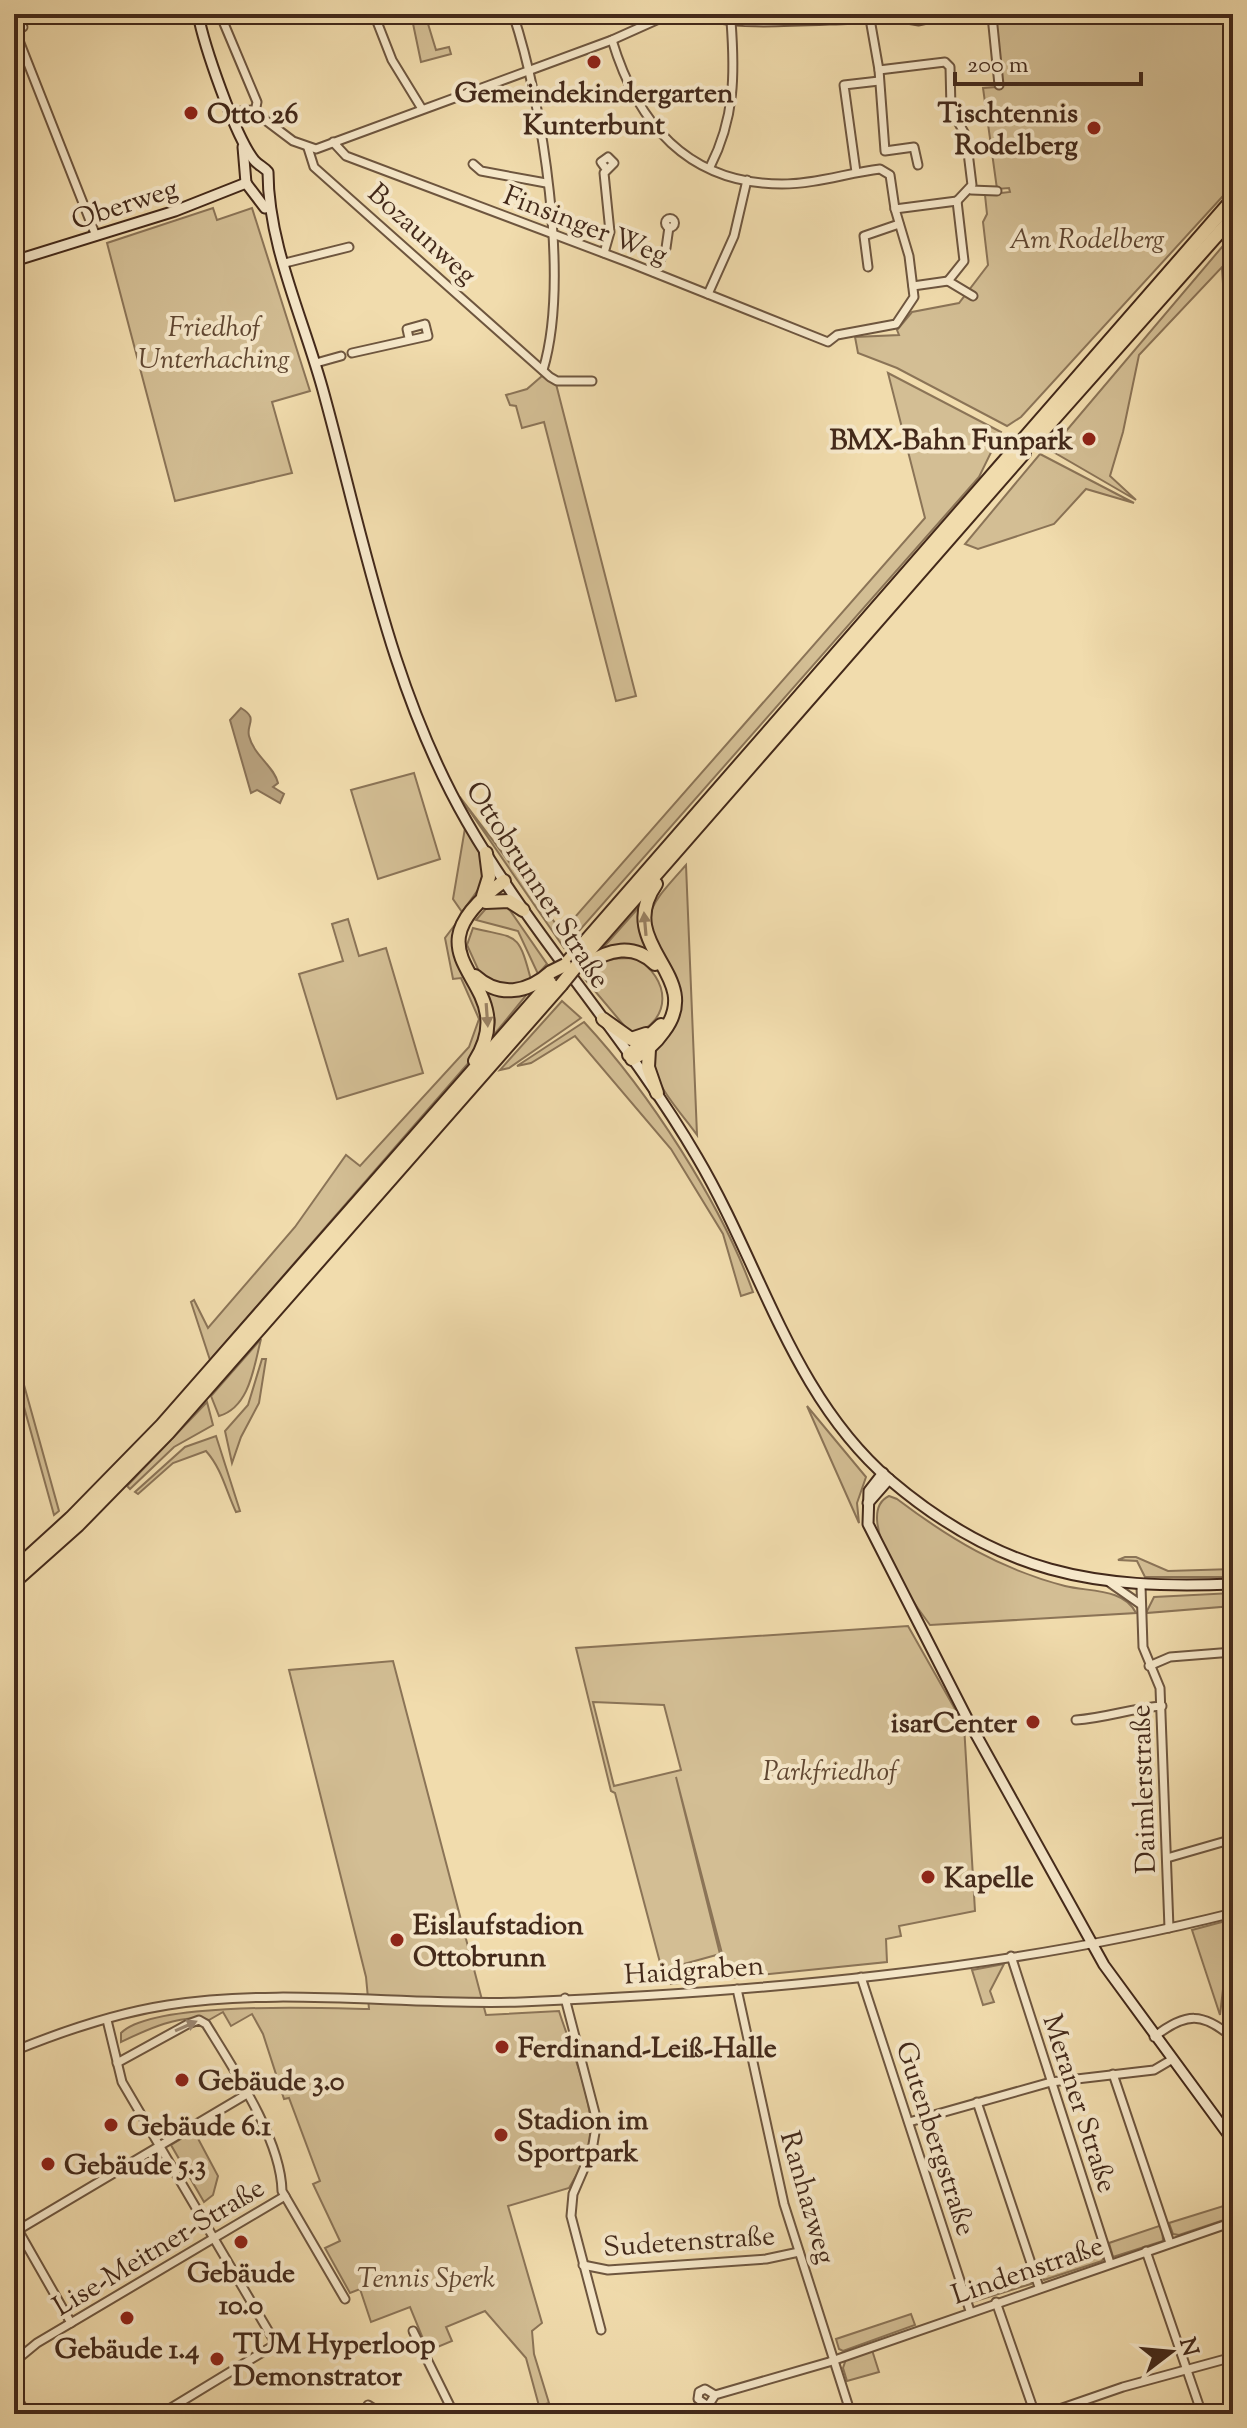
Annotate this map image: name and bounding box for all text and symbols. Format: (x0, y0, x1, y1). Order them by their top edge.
scale bar (955, 36, 1141, 86)
text: 200 m (967, 49, 1029, 83)
marker: Gemeindekindergarten Kunterbunt (585, 53, 603, 71)
place label: Gemeindekindergarten Kunterbunt (455, 75, 734, 147)
place label: Tischtennis Rodelberg (937, 95, 1078, 167)
place label: Otto 26 (207, 96, 298, 136)
marker: Otto 26 (182, 104, 200, 122)
marker: Tischtennis Rodelberg (1085, 119, 1103, 137)
street label: Oberweg (67, 170, 183, 242)
street label: Bozaunweg (358, 175, 484, 295)
street label: Finsinger Weg (497, 177, 673, 276)
park label: Am Rodelberg (1009, 221, 1165, 261)
park label: Friedhof Unterhaching (138, 309, 290, 381)
place label: BMX-Bahn Funpark (830, 422, 1074, 462)
marker: BMX-Bahn Funpark (1080, 430, 1098, 448)
street label: Ottobrunner Straße (454, 774, 619, 997)
one-way arrow (638, 911, 651, 936)
one-way arrow (481, 1003, 494, 1028)
street label: Daimlerstraße (1122, 1704, 1168, 1874)
place label: isarCenter (891, 1705, 1017, 1745)
marker: isarCenter (1024, 1713, 1042, 1731)
park label: Parkfriedhof (763, 1753, 900, 1793)
place label: Kapelle (944, 1860, 1034, 1900)
marker: Kapelle (919, 1868, 937, 1886)
place label: Eislaufstadion Ottobrunn (413, 1907, 584, 1979)
marker: Eislaufstadion Ottobrunn (388, 1931, 406, 1949)
street label: Haidgraben (623, 1947, 765, 1997)
street label: Meraner Straße (1031, 2010, 1126, 2198)
one-way arrow (174, 2019, 197, 2033)
place label: Ferdinand-Leiß-Halle (518, 2030, 777, 2070)
street label: Gutenbergstraße (884, 2037, 984, 2241)
marker: Ferdinand-Leiß-Halle (493, 2038, 511, 2056)
place label: Gebäude 3.0 (198, 2063, 345, 2103)
marker: Gebäude 3.0 (173, 2071, 191, 2089)
place label: Stadion im Sportpark (517, 2102, 649, 2174)
place label: Gebäude 6.1 (127, 2108, 272, 2148)
marker: Gebäude 6.1 (102, 2116, 120, 2134)
marker: Stadion im Sportpark (492, 2126, 510, 2144)
street label: Ranhazweg (768, 2127, 844, 2269)
place label: Gebäude 5.3 (64, 2147, 206, 2187)
marker: Gebäude 5.3 (39, 2155, 57, 2173)
street label: Lise-Meitner-Straße (46, 2169, 273, 2328)
street label: Sudetenstraße (602, 2217, 777, 2269)
street label: Lindenstraße (947, 2227, 1109, 2316)
marker: Gebäude 10.0 (232, 2233, 250, 2251)
place label: Gebäude 10.0 (187, 2255, 295, 2327)
park label: Tennis Sperk (357, 2260, 495, 2300)
marker: Gebäude 1.4 (118, 2309, 136, 2327)
north arrow (1131, 2312, 1211, 2392)
place label: TUM Hyperloop Demonstrator (233, 2326, 436, 2398)
place label: Gebäude 1.4 (55, 2331, 199, 2371)
text: N (1170, 2334, 1205, 2361)
marker: TUM Hyperloop Demonstrator (208, 2350, 226, 2368)

